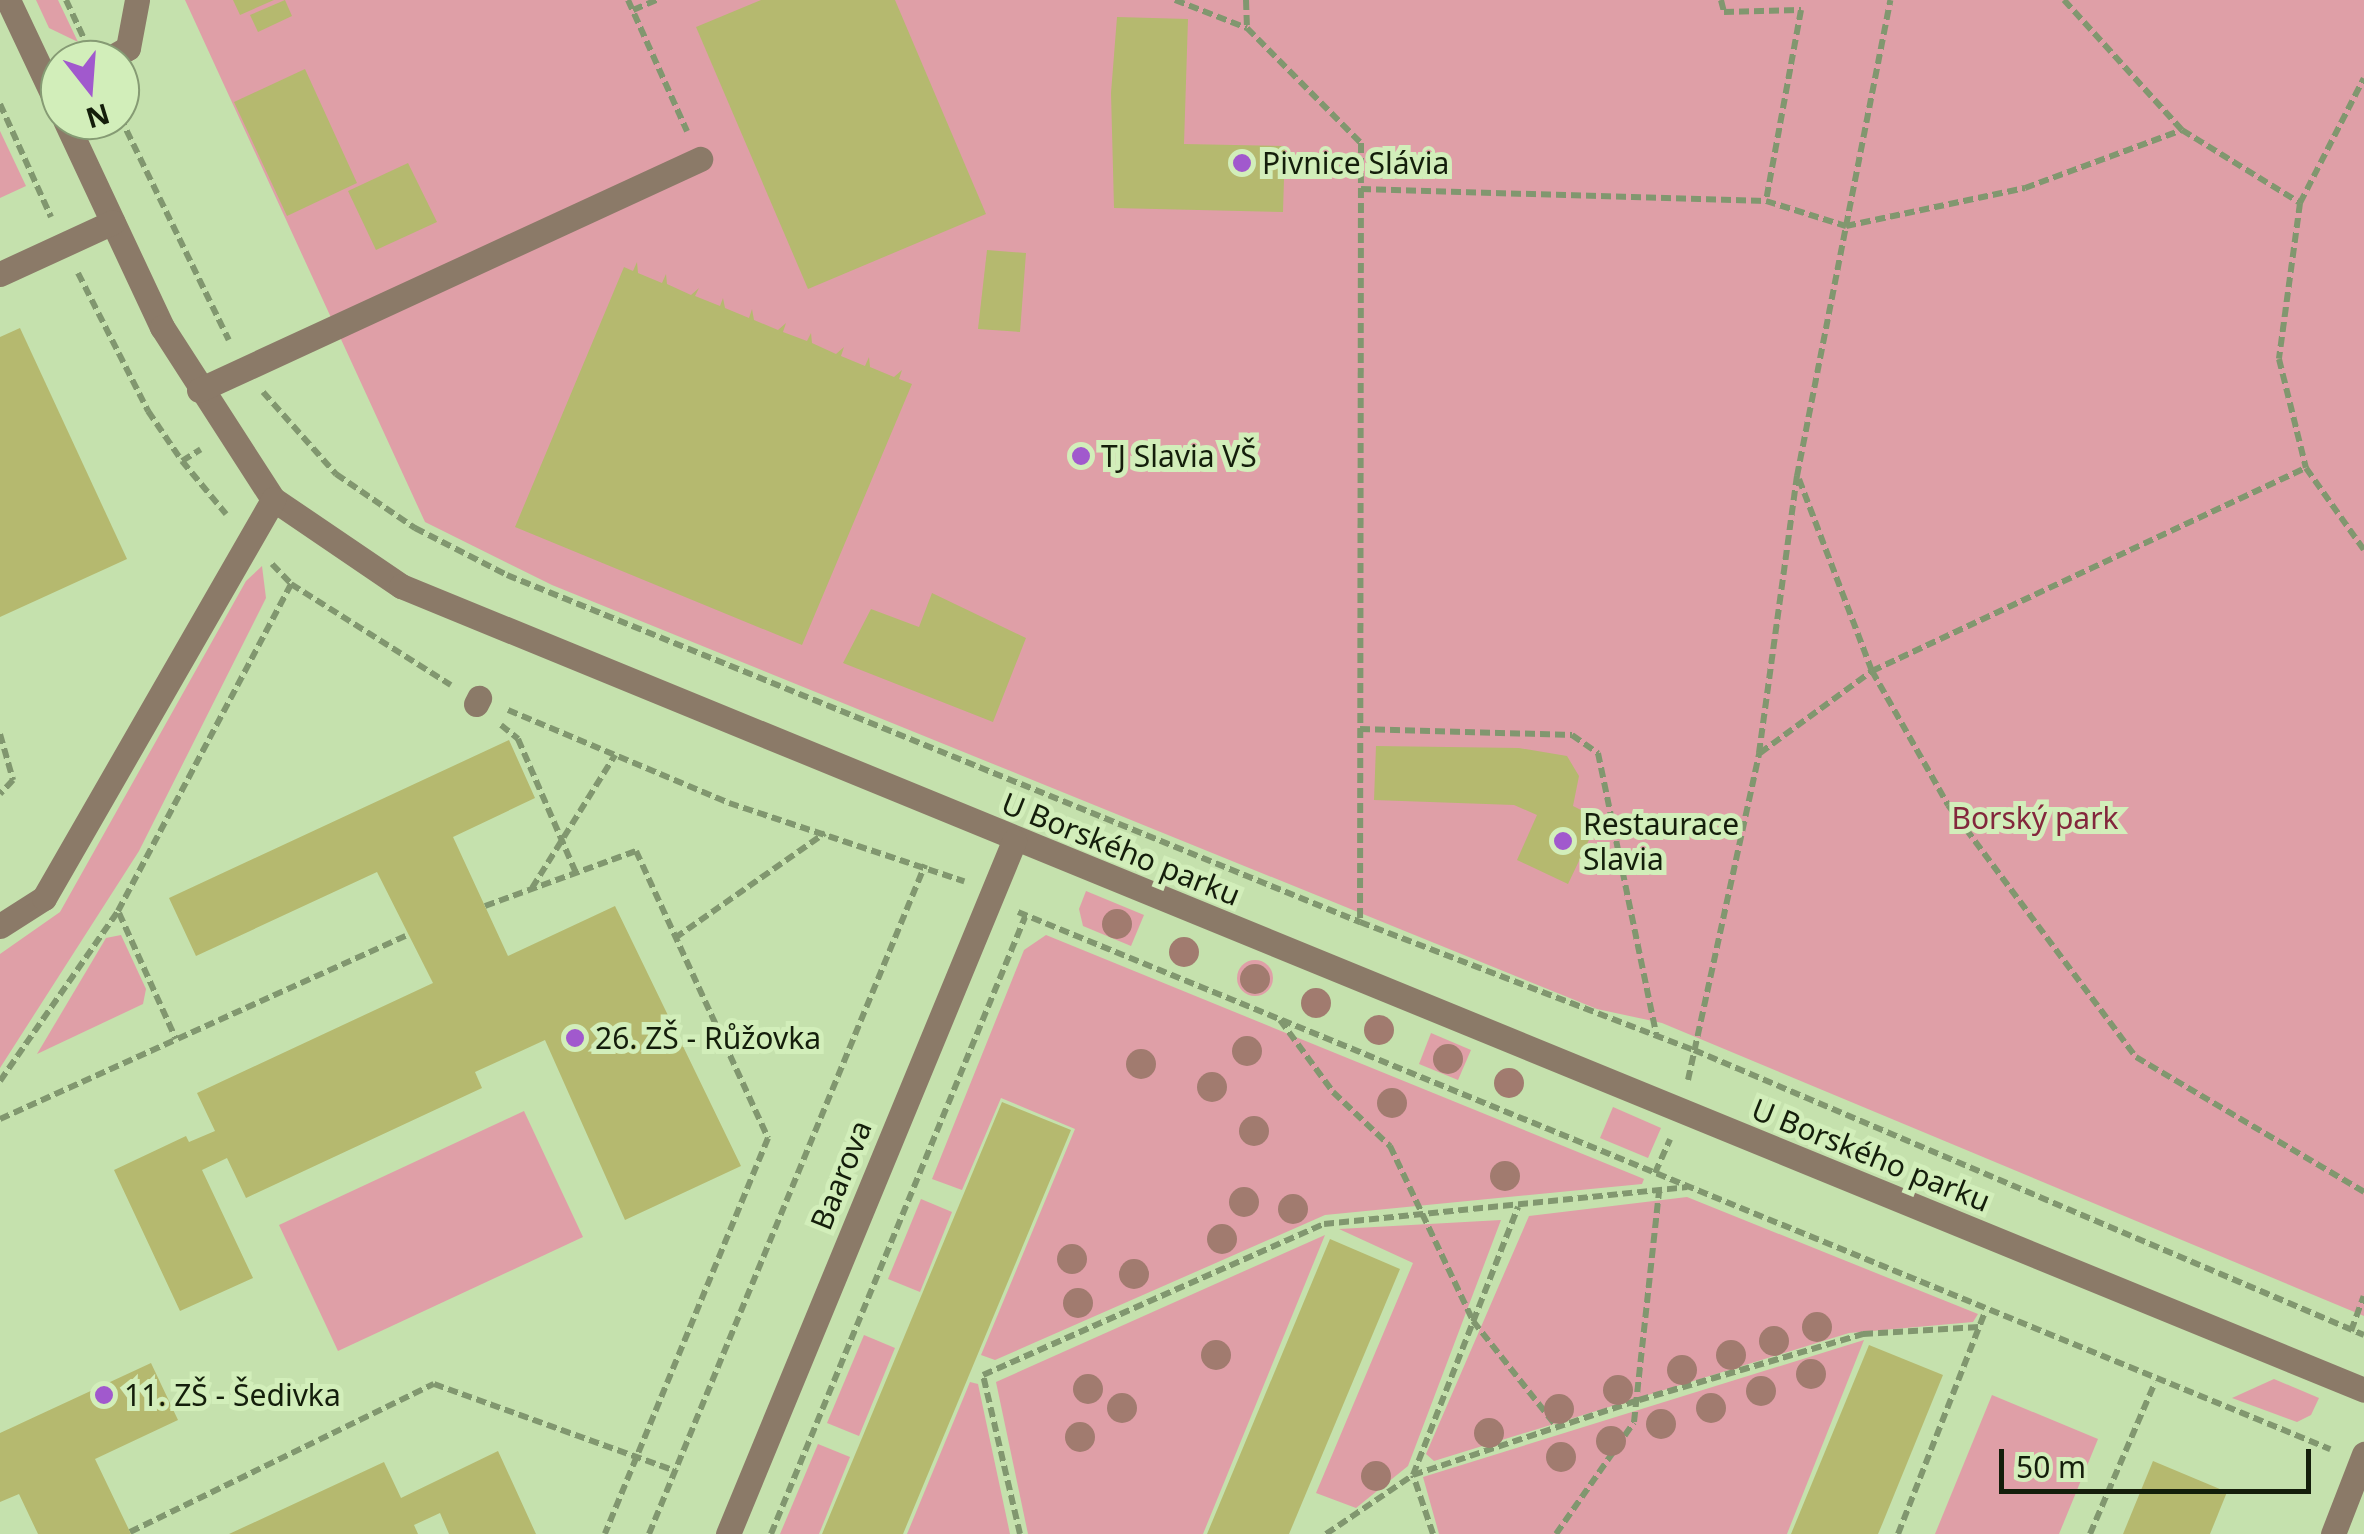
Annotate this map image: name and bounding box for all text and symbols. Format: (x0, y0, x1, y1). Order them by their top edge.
north arrow (40, 40, 140, 140)
text: N (82, 95, 115, 138)
place label: Pivnice Slávia (1262, 145, 1449, 181)
marker: Pivnice Slávia (1231, 152, 1253, 174)
place label: TJ Slavia VŠ (1101, 438, 1257, 474)
marker: TJ Slavia VŠ (1070, 445, 1092, 467)
street label: U Borského parku (997, 785, 1245, 913)
park label: Borský park (1951, 800, 2119, 836)
place label: Restaurace Slavia (1583, 806, 1739, 876)
marker: Restaurace Slavia (1552, 830, 1574, 852)
place label: 26. ZŠ - Růžovka (595, 1020, 821, 1056)
marker: 26. ZŠ - Růžovka (564, 1027, 586, 1049)
street label: U Borského parku (1747, 1091, 1995, 1219)
street label: Baarova (803, 1115, 879, 1235)
place label: 11. ZŠ - Šedivka (124, 1377, 341, 1413)
marker: 11. ZŠ - Šedivka (93, 1384, 115, 1406)
scale bar (2004, 1429, 2316, 1491)
text: 50 m (2016, 1446, 2086, 1487)

